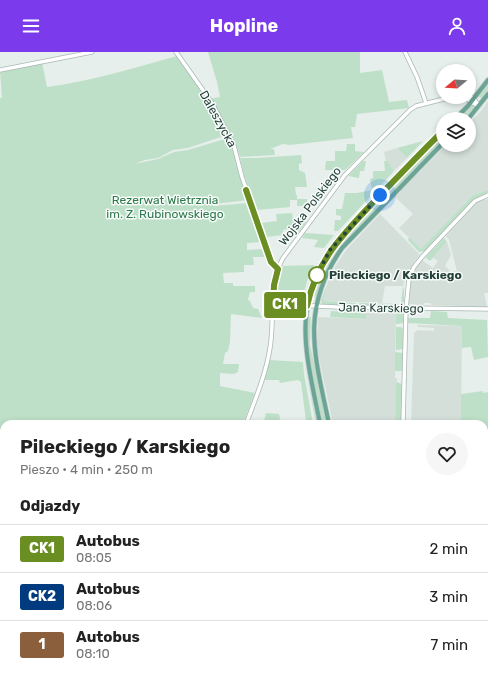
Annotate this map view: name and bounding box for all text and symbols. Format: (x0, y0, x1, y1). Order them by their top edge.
icon: menu (20, 15, 42, 37)
text: Hopline (210, 15, 278, 37)
icon: person (446, 15, 468, 37)
north arrow (436, 64, 476, 104)
map controls (436, 64, 476, 152)
street label: Daleszycka (197, 88, 239, 150)
button: layers (436, 112, 476, 152)
street label: Wojska Polskiego (276, 164, 344, 248)
your location (370, 185, 390, 205)
park label: Rezerwat Wietrznia im. Z. Rubinowskiego (106, 193, 224, 221)
marker: Pileckiego / Karskiego (308, 266, 326, 284)
place label: Pileckiego / Karskiego (329, 268, 462, 282)
line badge: CK1 (262, 292, 308, 318)
text: CK1 (272, 296, 298, 313)
street label: Jana Karskiego (338, 300, 424, 316)
button: heart (426, 433, 468, 475)
text: Pileckiego / Karskiego (20, 435, 230, 458)
text: Pieszo · 4 min · 250 m (20, 462, 153, 477)
text: Odjazdy (20, 497, 80, 515)
text: Autobus (76, 532, 140, 550)
text: CK1 (29, 540, 55, 557)
text: 2 min (429, 540, 468, 558)
text: 08:05 (76, 550, 112, 565)
text: Autobus (76, 580, 140, 598)
text: CK2 (28, 588, 56, 605)
text: 3 min (429, 588, 468, 606)
text: 08:06 (76, 598, 112, 613)
text: Autobus (76, 628, 140, 646)
text: 1 (39, 636, 45, 653)
text: 7 min (431, 636, 468, 654)
text: 08:10 (76, 646, 110, 661)

